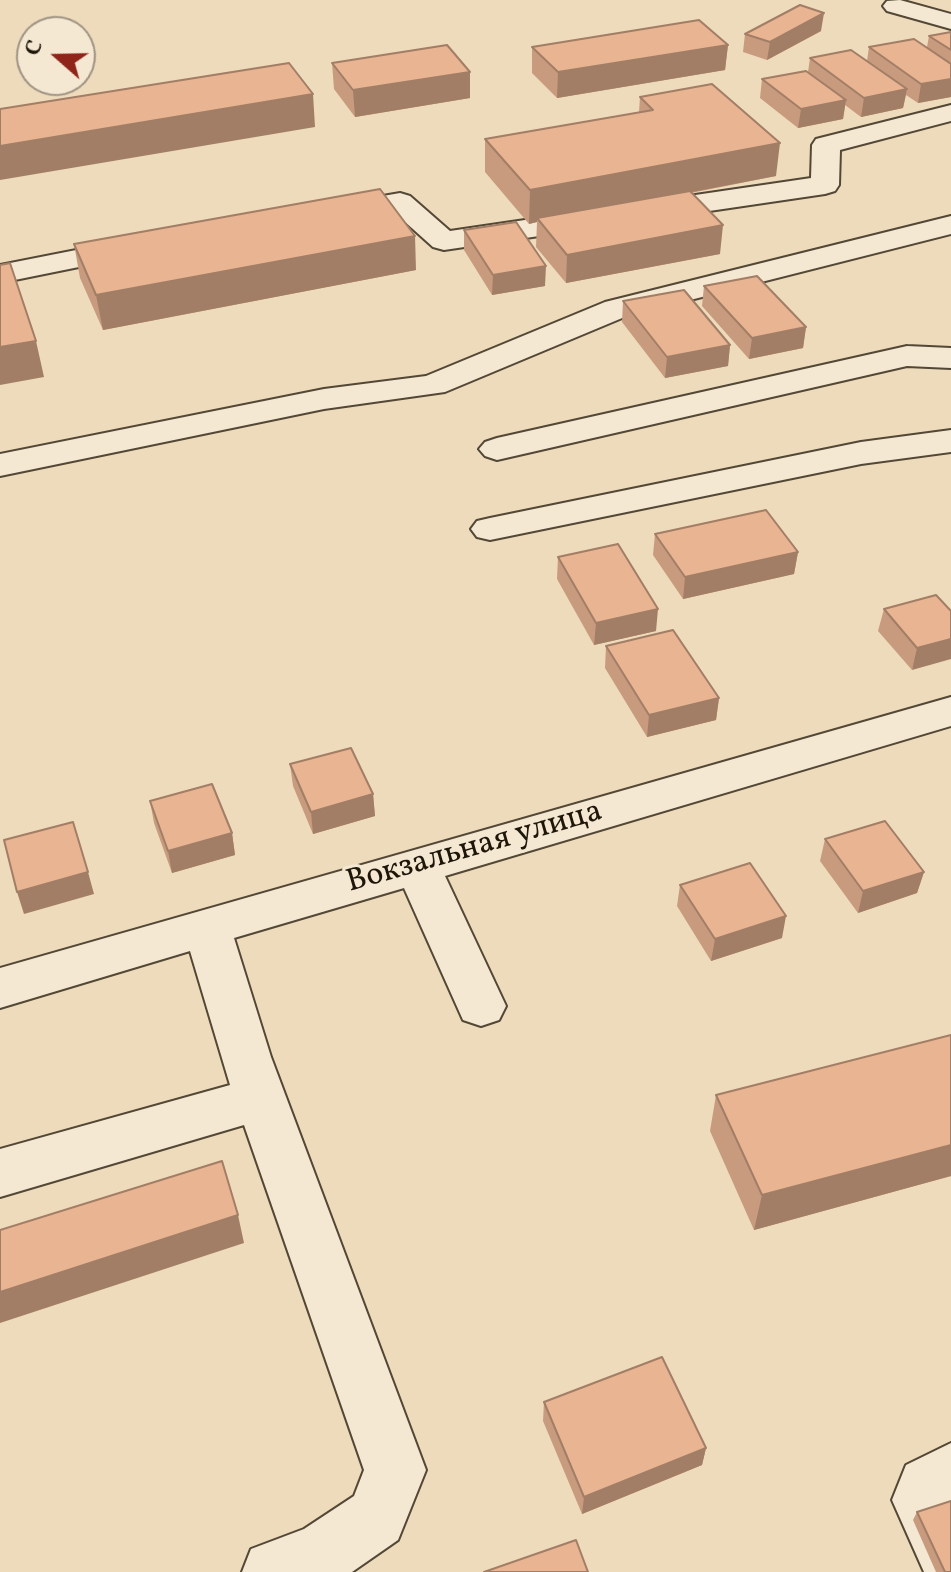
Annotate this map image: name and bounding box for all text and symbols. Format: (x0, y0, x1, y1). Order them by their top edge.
north arrow (16, 16, 96, 96)
text: С (18, 36, 52, 60)
street label: Вокзальная улица (343, 794, 607, 904)

